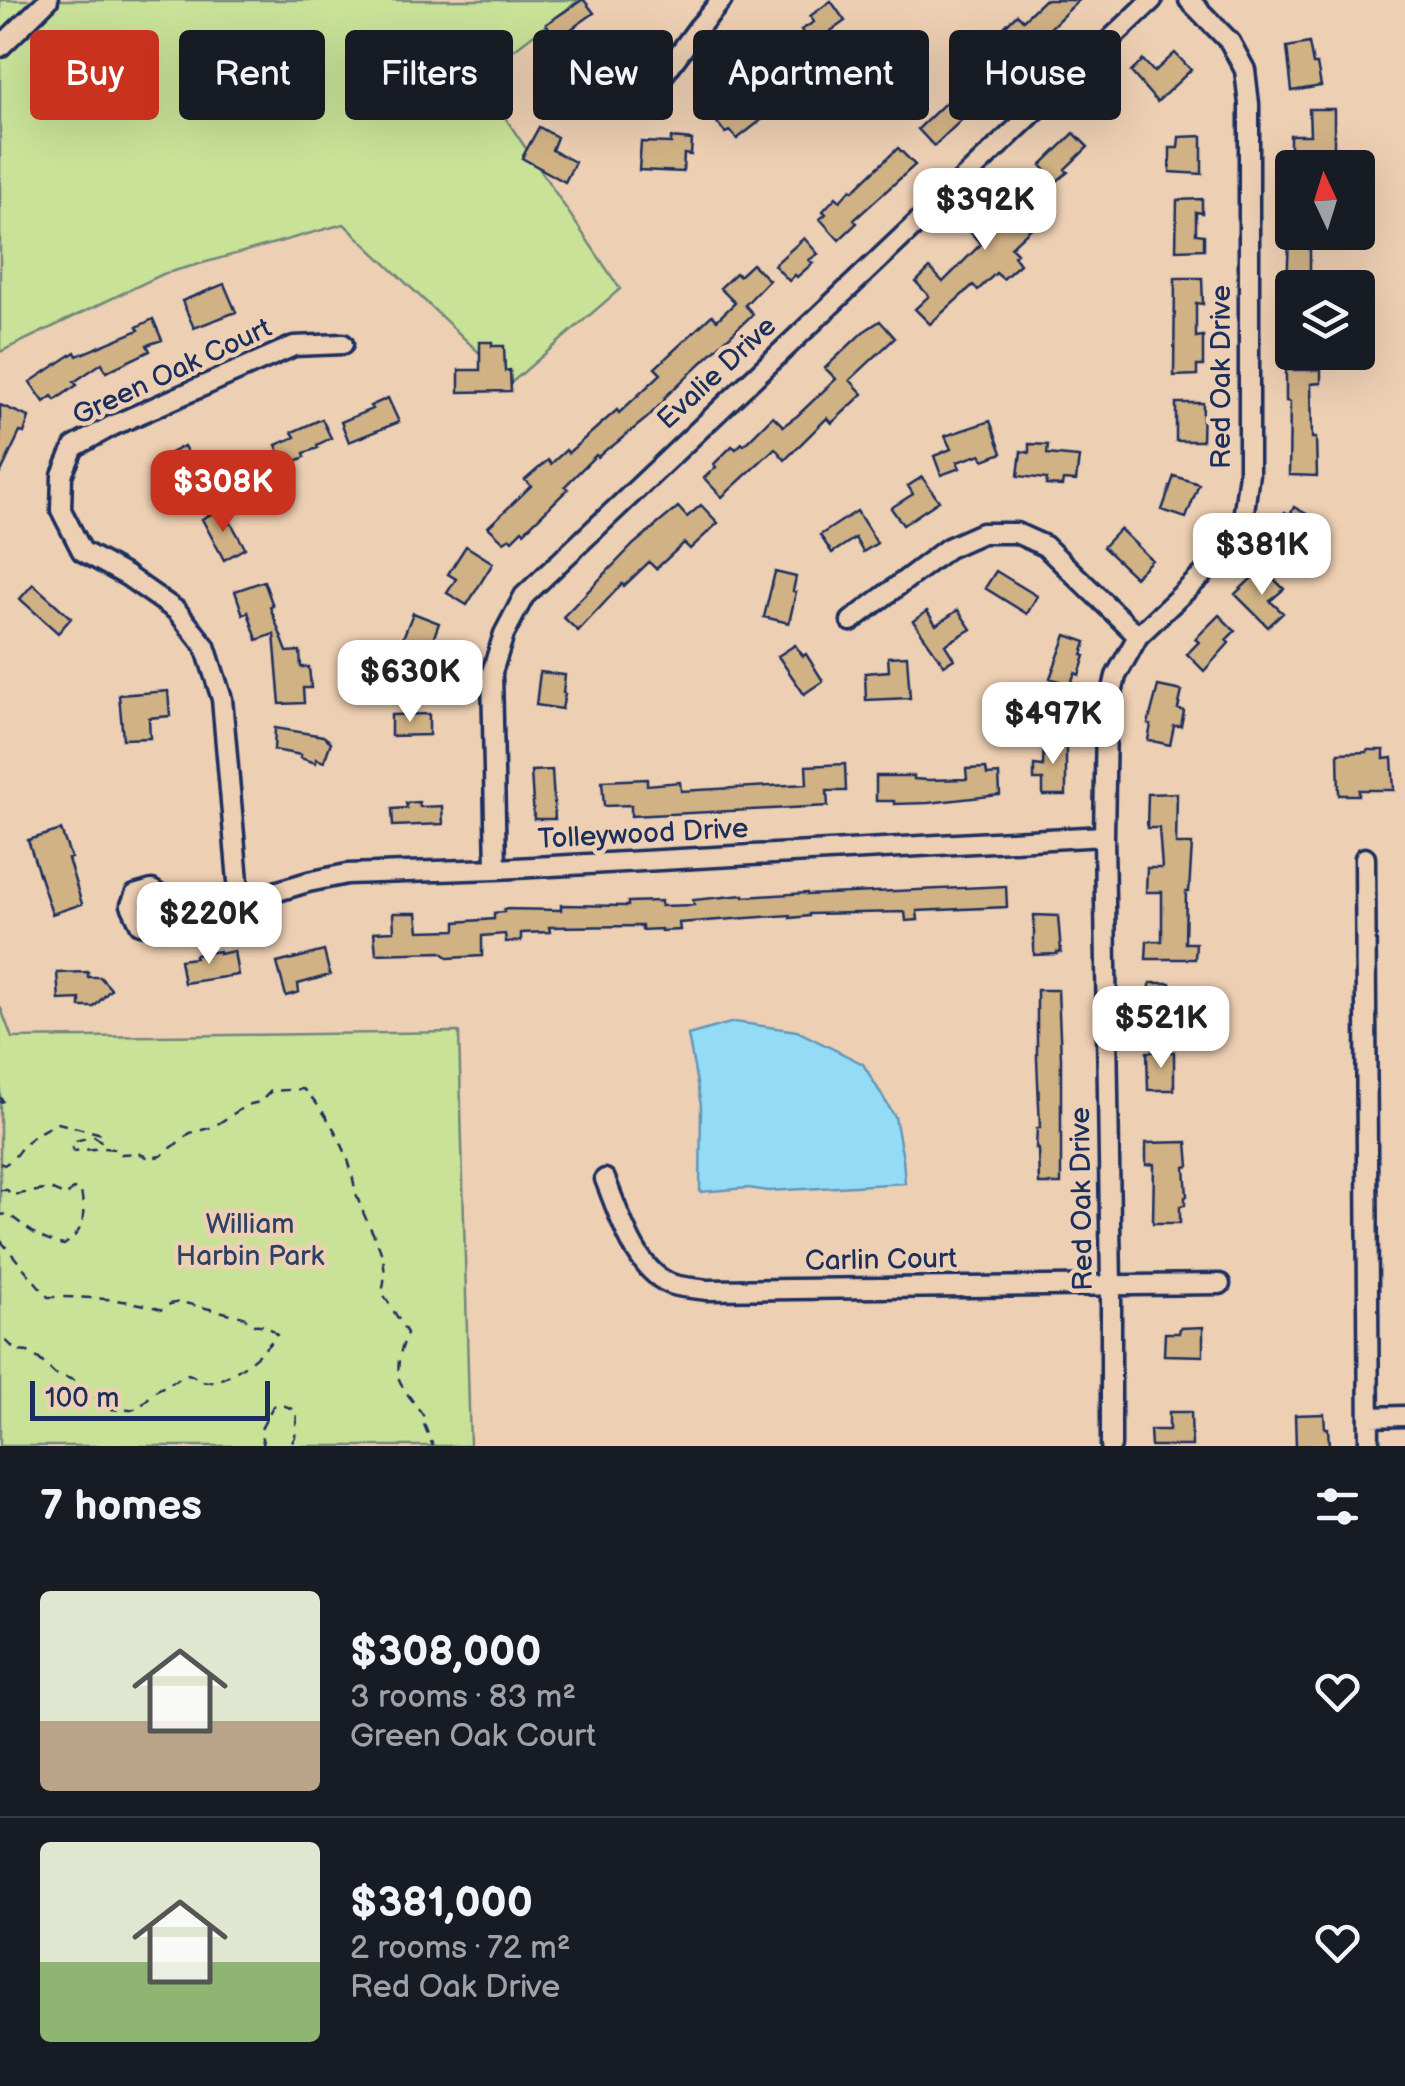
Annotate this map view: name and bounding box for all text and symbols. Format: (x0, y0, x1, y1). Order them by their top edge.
chip: Buy (30, 30, 159, 120)
chip: Rent (179, 30, 325, 120)
chip: Filters (345, 30, 513, 120)
chip: New (533, 30, 673, 120)
chip: Apartment (693, 30, 929, 120)
chip: House (949, 30, 1121, 120)
north arrow (1275, 150, 1375, 250)
map controls (1275, 150, 1375, 370)
pin: $392K (915, 168, 1055, 253)
text: $392K (935, 181, 1035, 220)
button: layers (1275, 270, 1375, 370)
street label: Red Oak Drive (1205, 285, 1238, 469)
street label: Evalie Drive (651, 310, 783, 436)
street label: Green Oak Court (67, 311, 277, 432)
pin: $308K (153, 450, 293, 535)
text: $308K (173, 463, 273, 502)
pin: $381K (1192, 513, 1332, 598)
text: $381K (1215, 526, 1309, 565)
pin: $630K (340, 640, 480, 725)
text: $630K (360, 653, 460, 692)
pin: $497K (983, 682, 1123, 767)
text: $497K (1004, 695, 1102, 734)
street label: Tolleywood Drive (537, 812, 749, 856)
pin: $220K (139, 882, 279, 967)
text: $220K (159, 895, 259, 934)
pin: $521K (1091, 986, 1231, 1071)
text: $521K (1114, 999, 1208, 1038)
street label: Red Oak Drive (1064, 1107, 1100, 1291)
park label: William Harbin Park (176, 1208, 324, 1273)
street label: Carlin Court (805, 1242, 958, 1278)
scale bar (30, 1376, 270, 1420)
text: 100 m (45, 1382, 119, 1415)
icon: filters (1310, 1479, 1365, 1534)
text: 7 homes (40, 1481, 202, 1532)
text: $308,000 (350, 1627, 541, 1678)
icon: home (120, 1631, 240, 1751)
icon: heart (1310, 1664, 1365, 1719)
text: 3 rooms · 83 m² (350, 1678, 576, 1717)
text: Green Oak Court (350, 1717, 596, 1756)
text: $381,000 (350, 1878, 533, 1929)
icon: home (120, 1882, 240, 2002)
icon: heart (1310, 1915, 1365, 1970)
text: 2 rooms · 72 m² (350, 1929, 571, 1968)
text: Red Oak Drive (350, 1968, 560, 2007)

